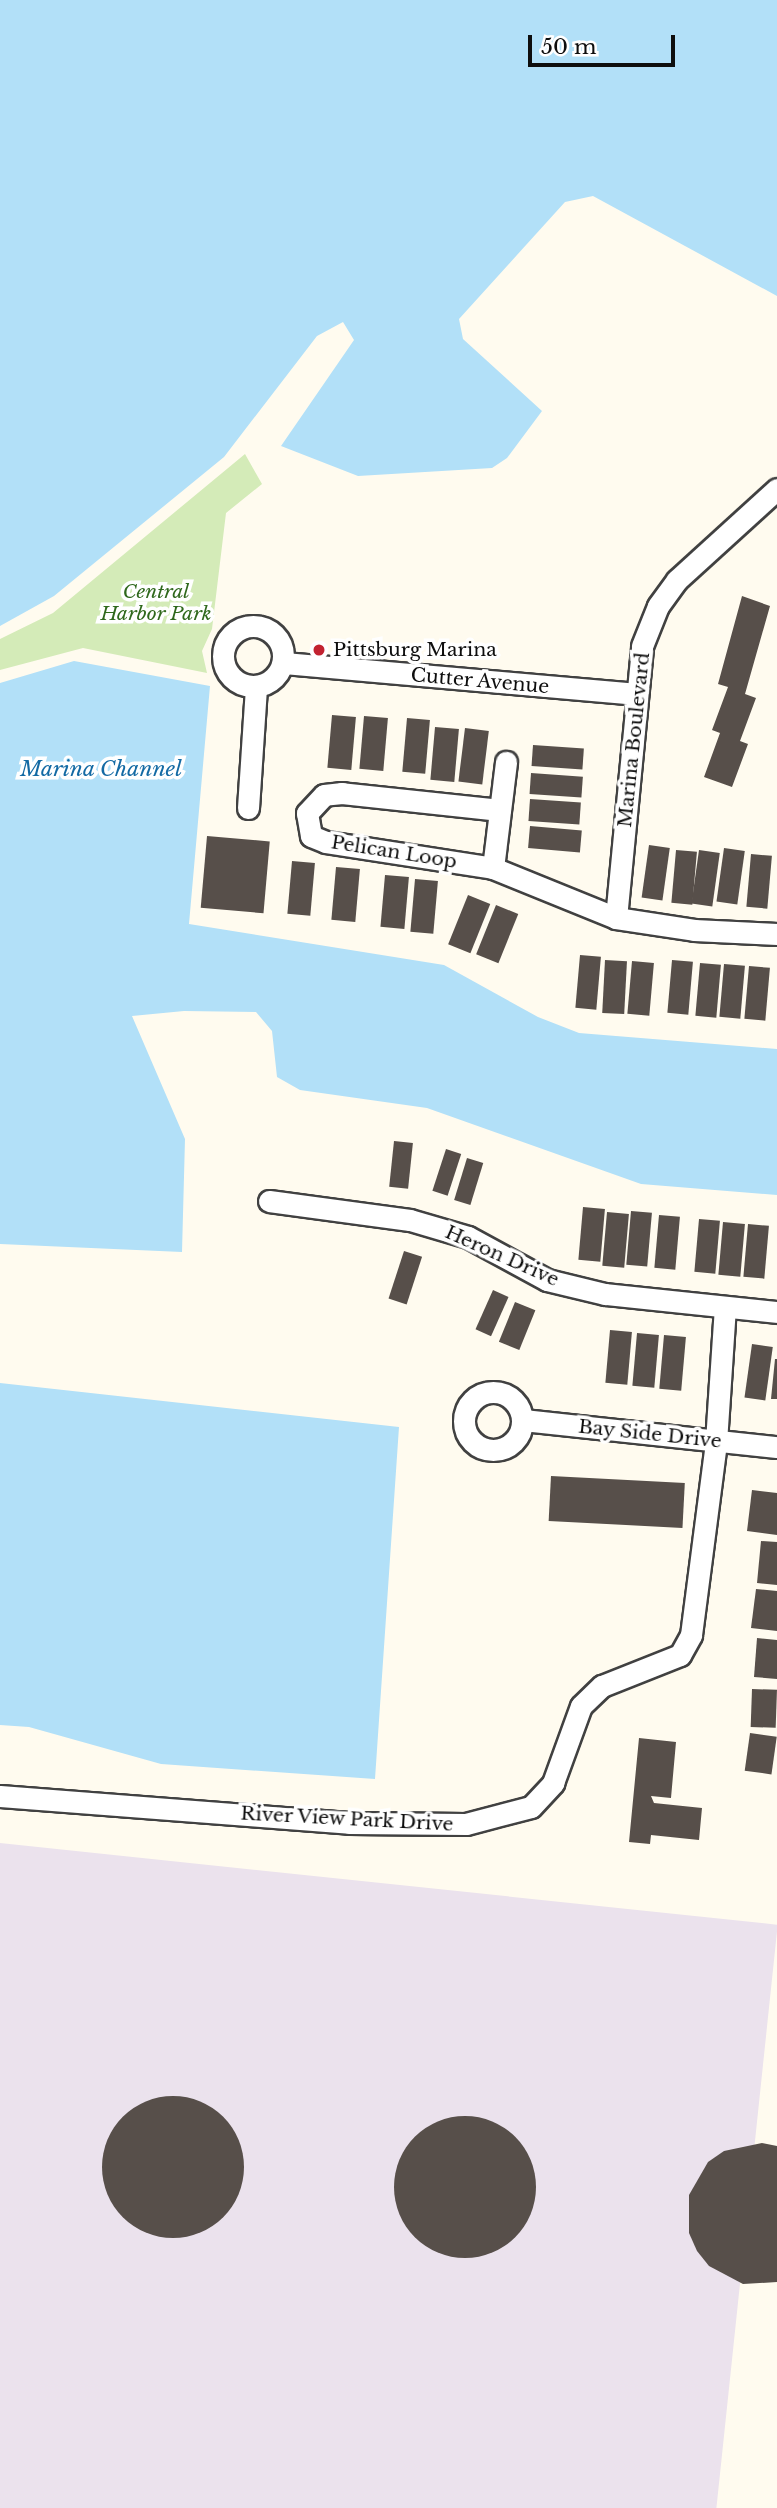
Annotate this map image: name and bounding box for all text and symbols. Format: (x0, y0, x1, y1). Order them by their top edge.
scale bar (532, 21, 679, 65)
text: 50 m (541, 34, 596, 60)
park label: Central Harbor Park (100, 581, 212, 625)
place label: Pittsburg Marina (333, 639, 497, 661)
marker: Pittsburg Marina (311, 642, 327, 658)
street label: Marina Boulevard (613, 651, 655, 829)
street label: Cutter Avenue (409, 664, 551, 698)
water label: Marina Channel (20, 756, 182, 782)
street label: Pelican Loop (330, 831, 458, 873)
street label: Heron Drive (442, 1221, 562, 1291)
street label: Bay Side Drive (577, 1415, 723, 1453)
street label: River View Park Drive (239, 1802, 455, 1836)

